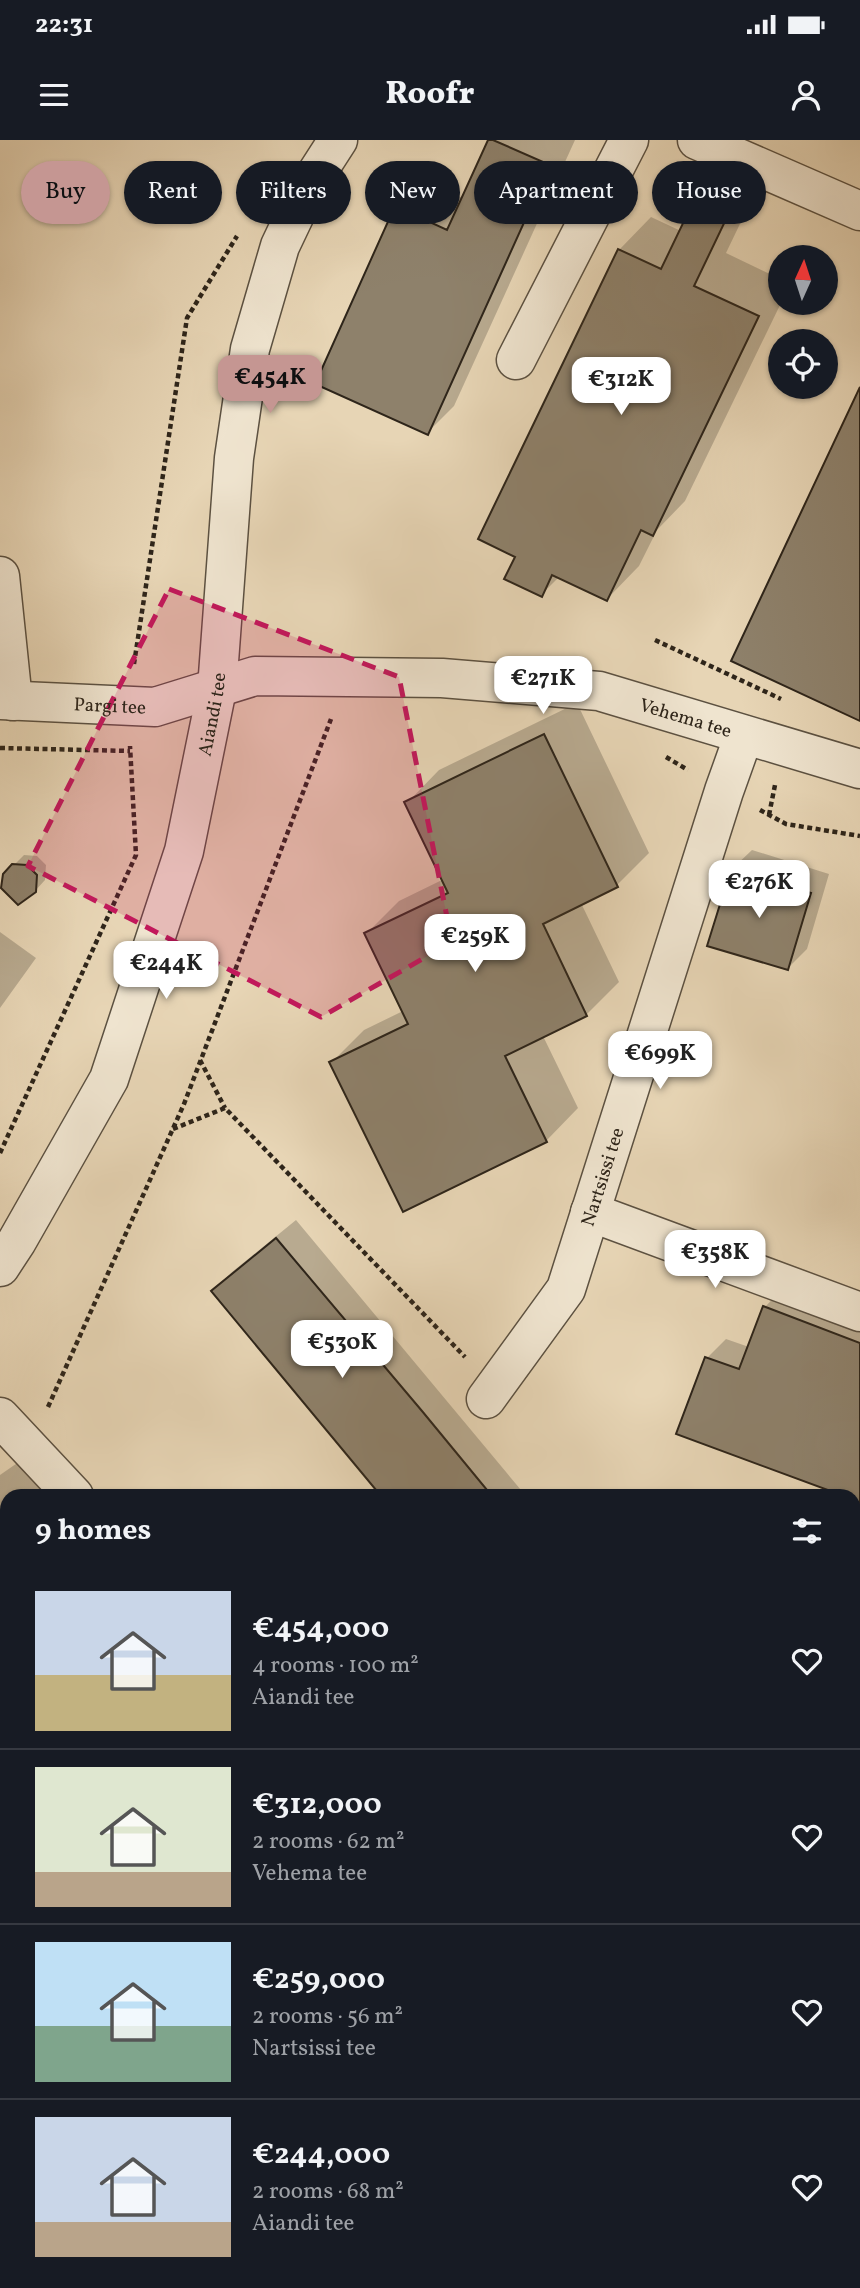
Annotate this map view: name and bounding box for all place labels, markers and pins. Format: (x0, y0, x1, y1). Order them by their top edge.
pin: €454K (221, 356, 319, 415)
pin: €312K (572, 358, 670, 417)
pin: €271K (494, 656, 592, 716)
pin: €276K (710, 860, 808, 920)
pin: €259K (426, 914, 524, 974)
pin: €244K (117, 942, 215, 1001)
pin: €699K (611, 1032, 709, 1091)
pin: €358K (666, 1230, 764, 1290)
pin: €530K (293, 1320, 391, 1380)

